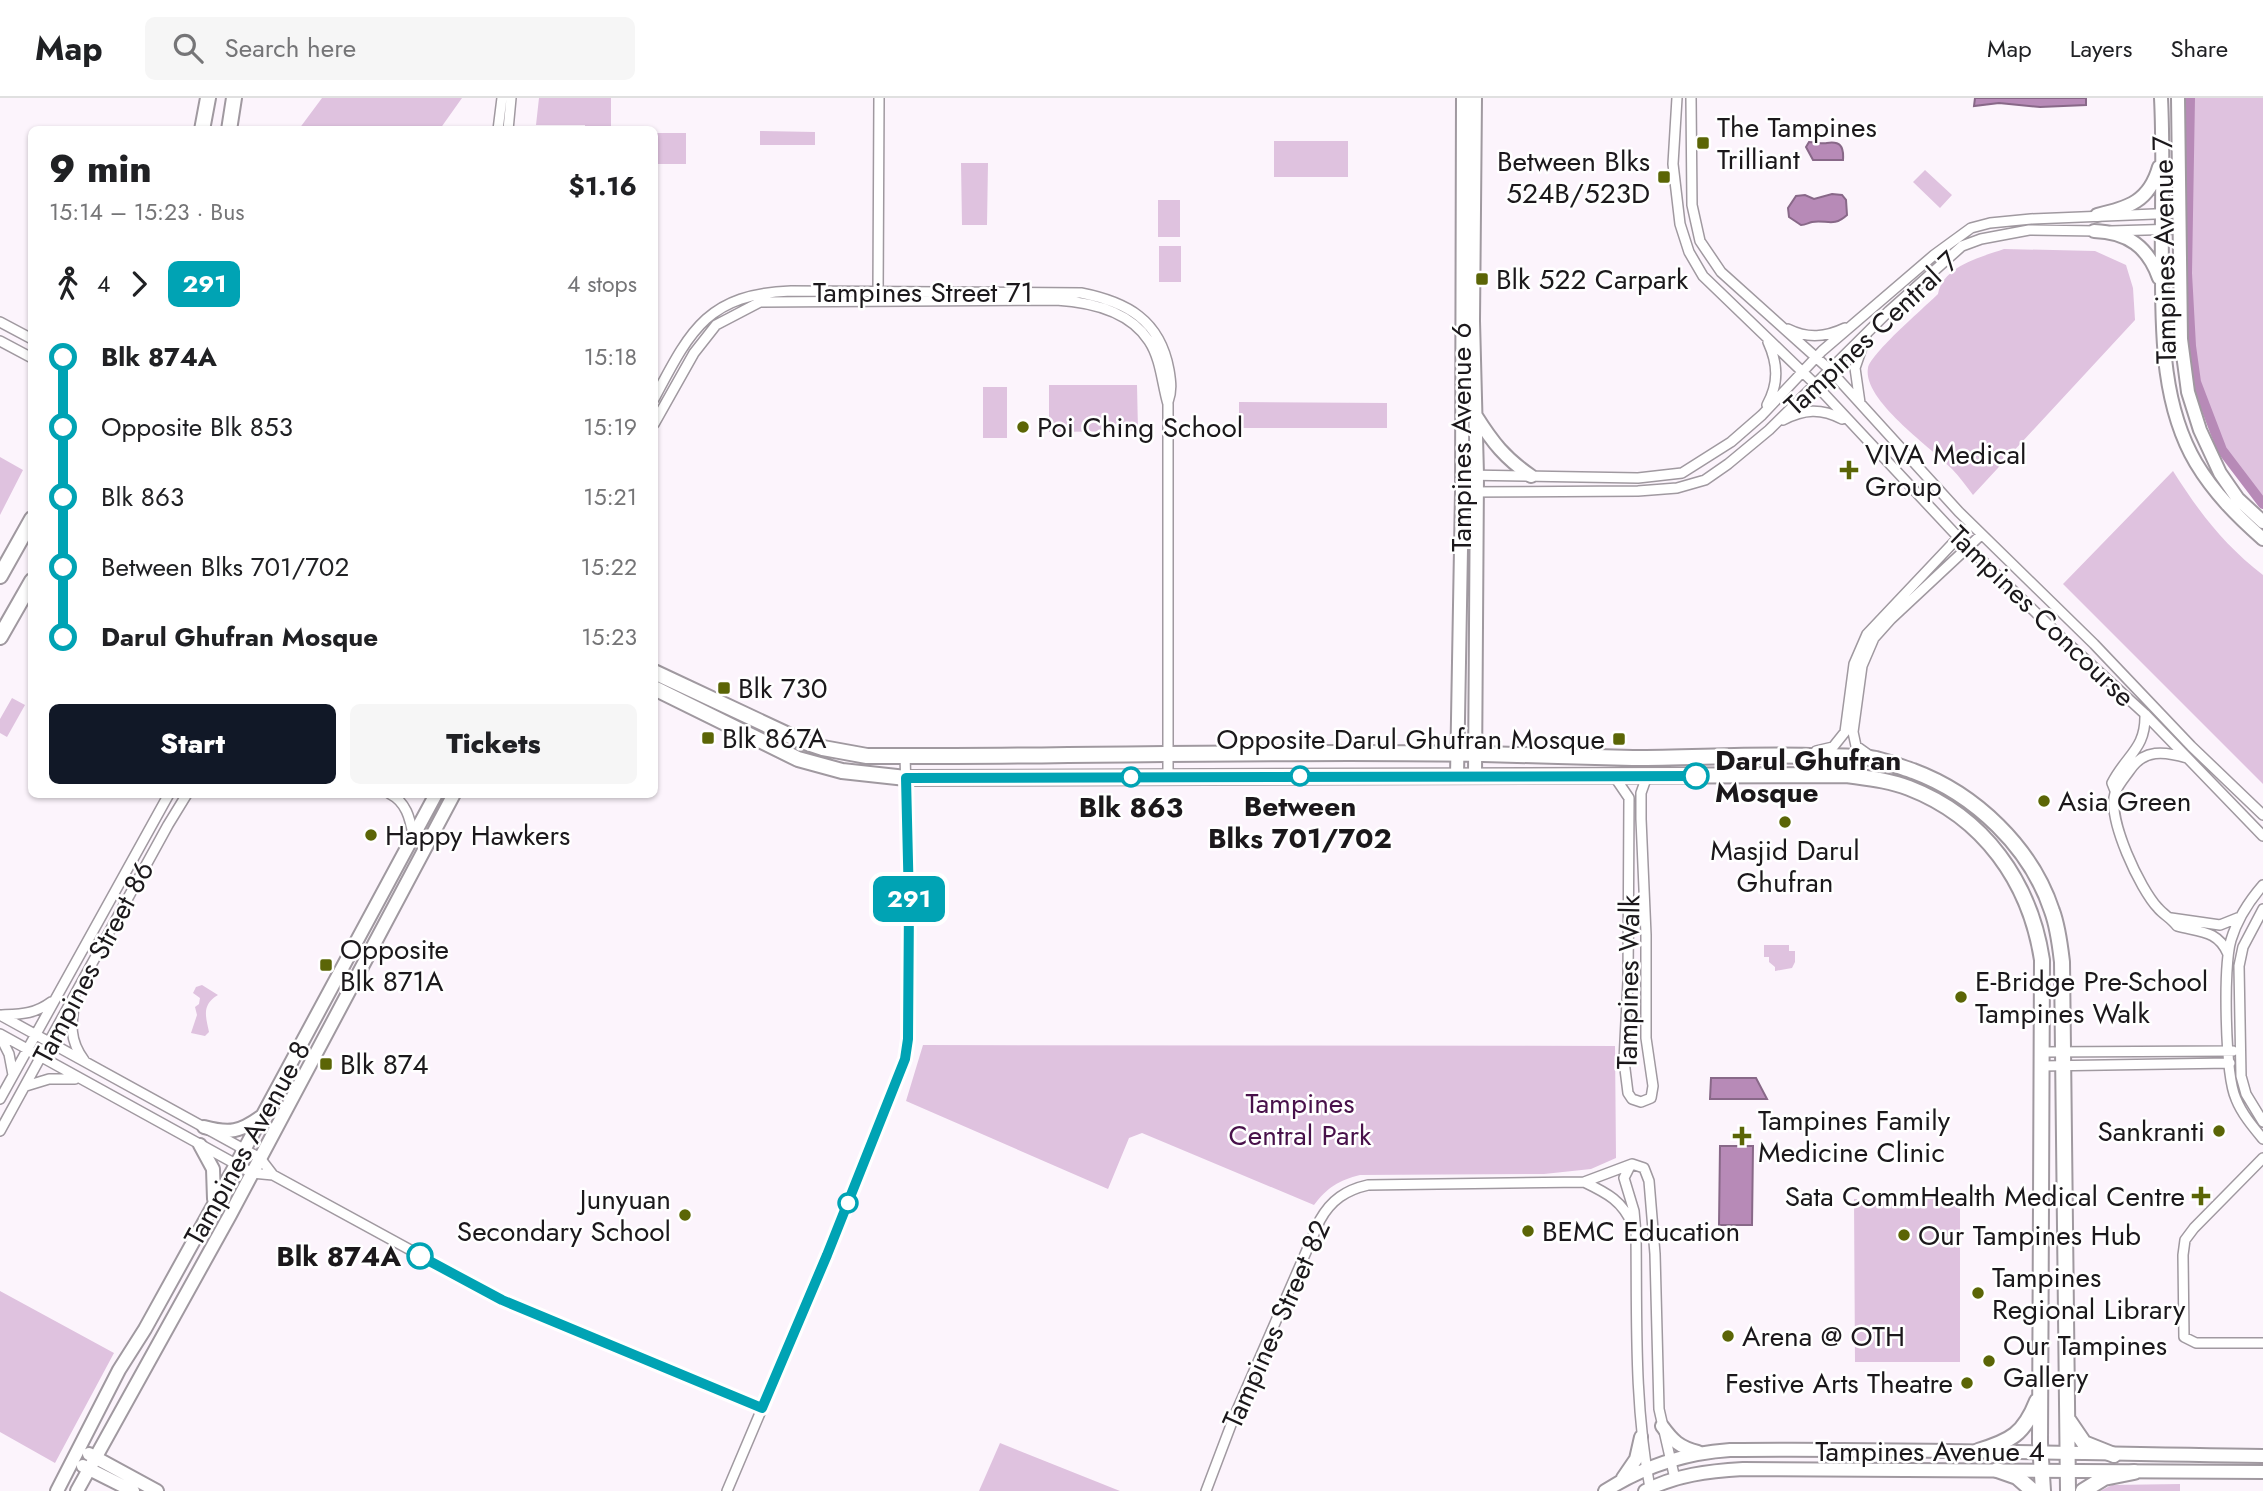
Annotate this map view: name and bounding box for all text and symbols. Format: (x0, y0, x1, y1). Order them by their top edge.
search box (145, 17, 635, 80)
text: Map (35, 25, 103, 72)
icon: search (169, 29, 207, 67)
text: Search here (225, 29, 356, 67)
text: Map (1987, 31, 2032, 66)
text: Layers (2070, 31, 2132, 66)
text: Share (2170, 31, 2228, 66)
place label: The Tampines Trilliant (1717, 107, 1877, 180)
marker: The Tampines Trilliant (1695, 135, 1711, 151)
street label: Tampines Avenue 7 (2142, 135, 2187, 364)
text: 9 min (49, 141, 152, 196)
place label: Between Blks 524B/523D (1497, 141, 1650, 214)
text: $1.16 (569, 167, 637, 205)
marker: Between Blks 524B/523D (1656, 169, 1672, 185)
text: 15:14 – 15:23 · Bus (49, 195, 245, 229)
street label: Tampines Central 7 (1775, 241, 1968, 425)
place label: Blk 522 Carpark (1496, 259, 1689, 300)
icon: walk (49, 265, 87, 303)
icon: forward (120, 265, 158, 303)
text: 291 (182, 266, 226, 301)
text: 4 (97, 267, 110, 301)
text: 4 stops (567, 267, 637, 301)
marker: Blk 522 Carpark (1474, 271, 1490, 287)
street label: Tampines Street 71 (813, 272, 1033, 313)
street label: Tampines Avenue 6 (1441, 322, 1482, 552)
text: Blk 874A (101, 338, 217, 376)
text: 15:18 (584, 340, 637, 374)
place label: Poi Ching School (1037, 407, 1243, 448)
text: Opposite Blk 853 (101, 408, 293, 446)
text: 15:19 (583, 410, 637, 444)
marker: Poi Ching School (1015, 419, 1031, 435)
place label: VIVA Medical Group (1865, 434, 2027, 507)
marker: VIVA Medical Group (1839, 460, 1859, 480)
text: Blk 863 (101, 478, 184, 516)
text: 15:21 (583, 480, 637, 514)
street label: Tampines Concourse (1939, 516, 2144, 716)
text: Between Blks 701/702 (101, 548, 349, 586)
text: 15:22 (581, 550, 637, 584)
text: Darul Ghufran Mosque (101, 618, 378, 656)
text: 15:23 (581, 620, 637, 654)
place label: Blk 730 (738, 668, 828, 709)
marker: Blk 730 (716, 680, 732, 696)
button: Start (49, 704, 336, 784)
button: Tickets (350, 704, 637, 784)
place label: Blk 867A (722, 718, 827, 759)
place label: Opposite Darul Ghufran Mosque (1216, 719, 1605, 760)
marker: Blk 867A (700, 730, 716, 746)
marker: Opposite Darul Ghufran Mosque (1611, 731, 1627, 747)
place label: Darul Ghufran Mosque (1715, 740, 1901, 813)
marker: Darul Ghufran Mosque (1683, 763, 1709, 789)
marker: Between Blks 701/702 (1290, 766, 1310, 786)
marker: Blk 863 (1121, 767, 1141, 787)
place label: Asia Green (2058, 781, 2191, 822)
place label: Between Blks 701/702 (1208, 786, 1392, 859)
place label: Blk 863 (1079, 787, 1183, 828)
marker: Asia Green (2036, 793, 2052, 809)
marker: Masjid Darul Ghufran (1777, 814, 1793, 830)
place label: Happy Hawkers (385, 815, 570, 856)
marker: Happy Hawkers (363, 827, 379, 843)
place label: Masjid Darul Ghufran (1710, 830, 1860, 903)
street label: Tampines Street 86 (23, 854, 164, 1071)
line badge: 291 (869, 876, 949, 922)
text: 291 (887, 881, 931, 916)
street label: Tampines Walk (1606, 894, 1651, 1070)
place label: Opposite Blk 871A (340, 929, 449, 1002)
marker: Opposite Blk 871A (318, 957, 334, 973)
place label: E-Bridge Pre-School Tampines Walk (1975, 961, 2208, 1034)
marker: E-Bridge Pre-School Tampines Walk (1953, 989, 1969, 1005)
street label: Tampines Avenue 8 (174, 1033, 321, 1253)
place label: Blk 874 (340, 1044, 429, 1085)
marker: Blk 874 (318, 1056, 334, 1072)
park label: Tampines Central Park (1229, 1083, 1372, 1156)
place label: Tampines Family Medicine Clinic (1758, 1100, 1951, 1173)
place label: Sankranti (2097, 1111, 2205, 1152)
marker: Sankranti (2211, 1123, 2227, 1139)
marker: Tampines Family Medicine Clinic (1732, 1126, 1752, 1146)
place label: Sata CommHealth Medical Centre (1785, 1176, 2185, 1217)
place label: Junyuan Secondary School (457, 1179, 671, 1252)
marker: Sata CommHealth Medical Centre (2191, 1186, 2211, 1206)
unlabelled marker (838, 1193, 858, 1213)
marker: Junyuan Secondary School (677, 1207, 693, 1223)
place label: BEMC Education (1542, 1211, 1740, 1252)
street label: Tampines Street 82 (1212, 1214, 1341, 1435)
place label: Our Tampines Hub (1918, 1215, 2141, 1256)
marker: BEMC Education (1520, 1223, 1536, 1239)
marker: Our Tampines Hub (1896, 1227, 1912, 1243)
place label: Blk 874A (276, 1236, 401, 1277)
marker: Blk 874A (407, 1243, 433, 1269)
place label: Tampines Regional Library (1992, 1257, 2186, 1330)
marker: Tampines Regional Library (1970, 1285, 1986, 1301)
place label: Arena @ OTH (1742, 1316, 1905, 1357)
place label: Our Tampines Gallery (2003, 1325, 2167, 1398)
marker: Arena @ OTH (1720, 1328, 1736, 1344)
marker: Our Tampines Gallery (1981, 1353, 1997, 1369)
place label: Festive Arts Theatre (1725, 1363, 1953, 1404)
marker: Festive Arts Theatre (1959, 1375, 1975, 1391)
street label: Tampines Avenue 4 (1815, 1431, 2045, 1472)

